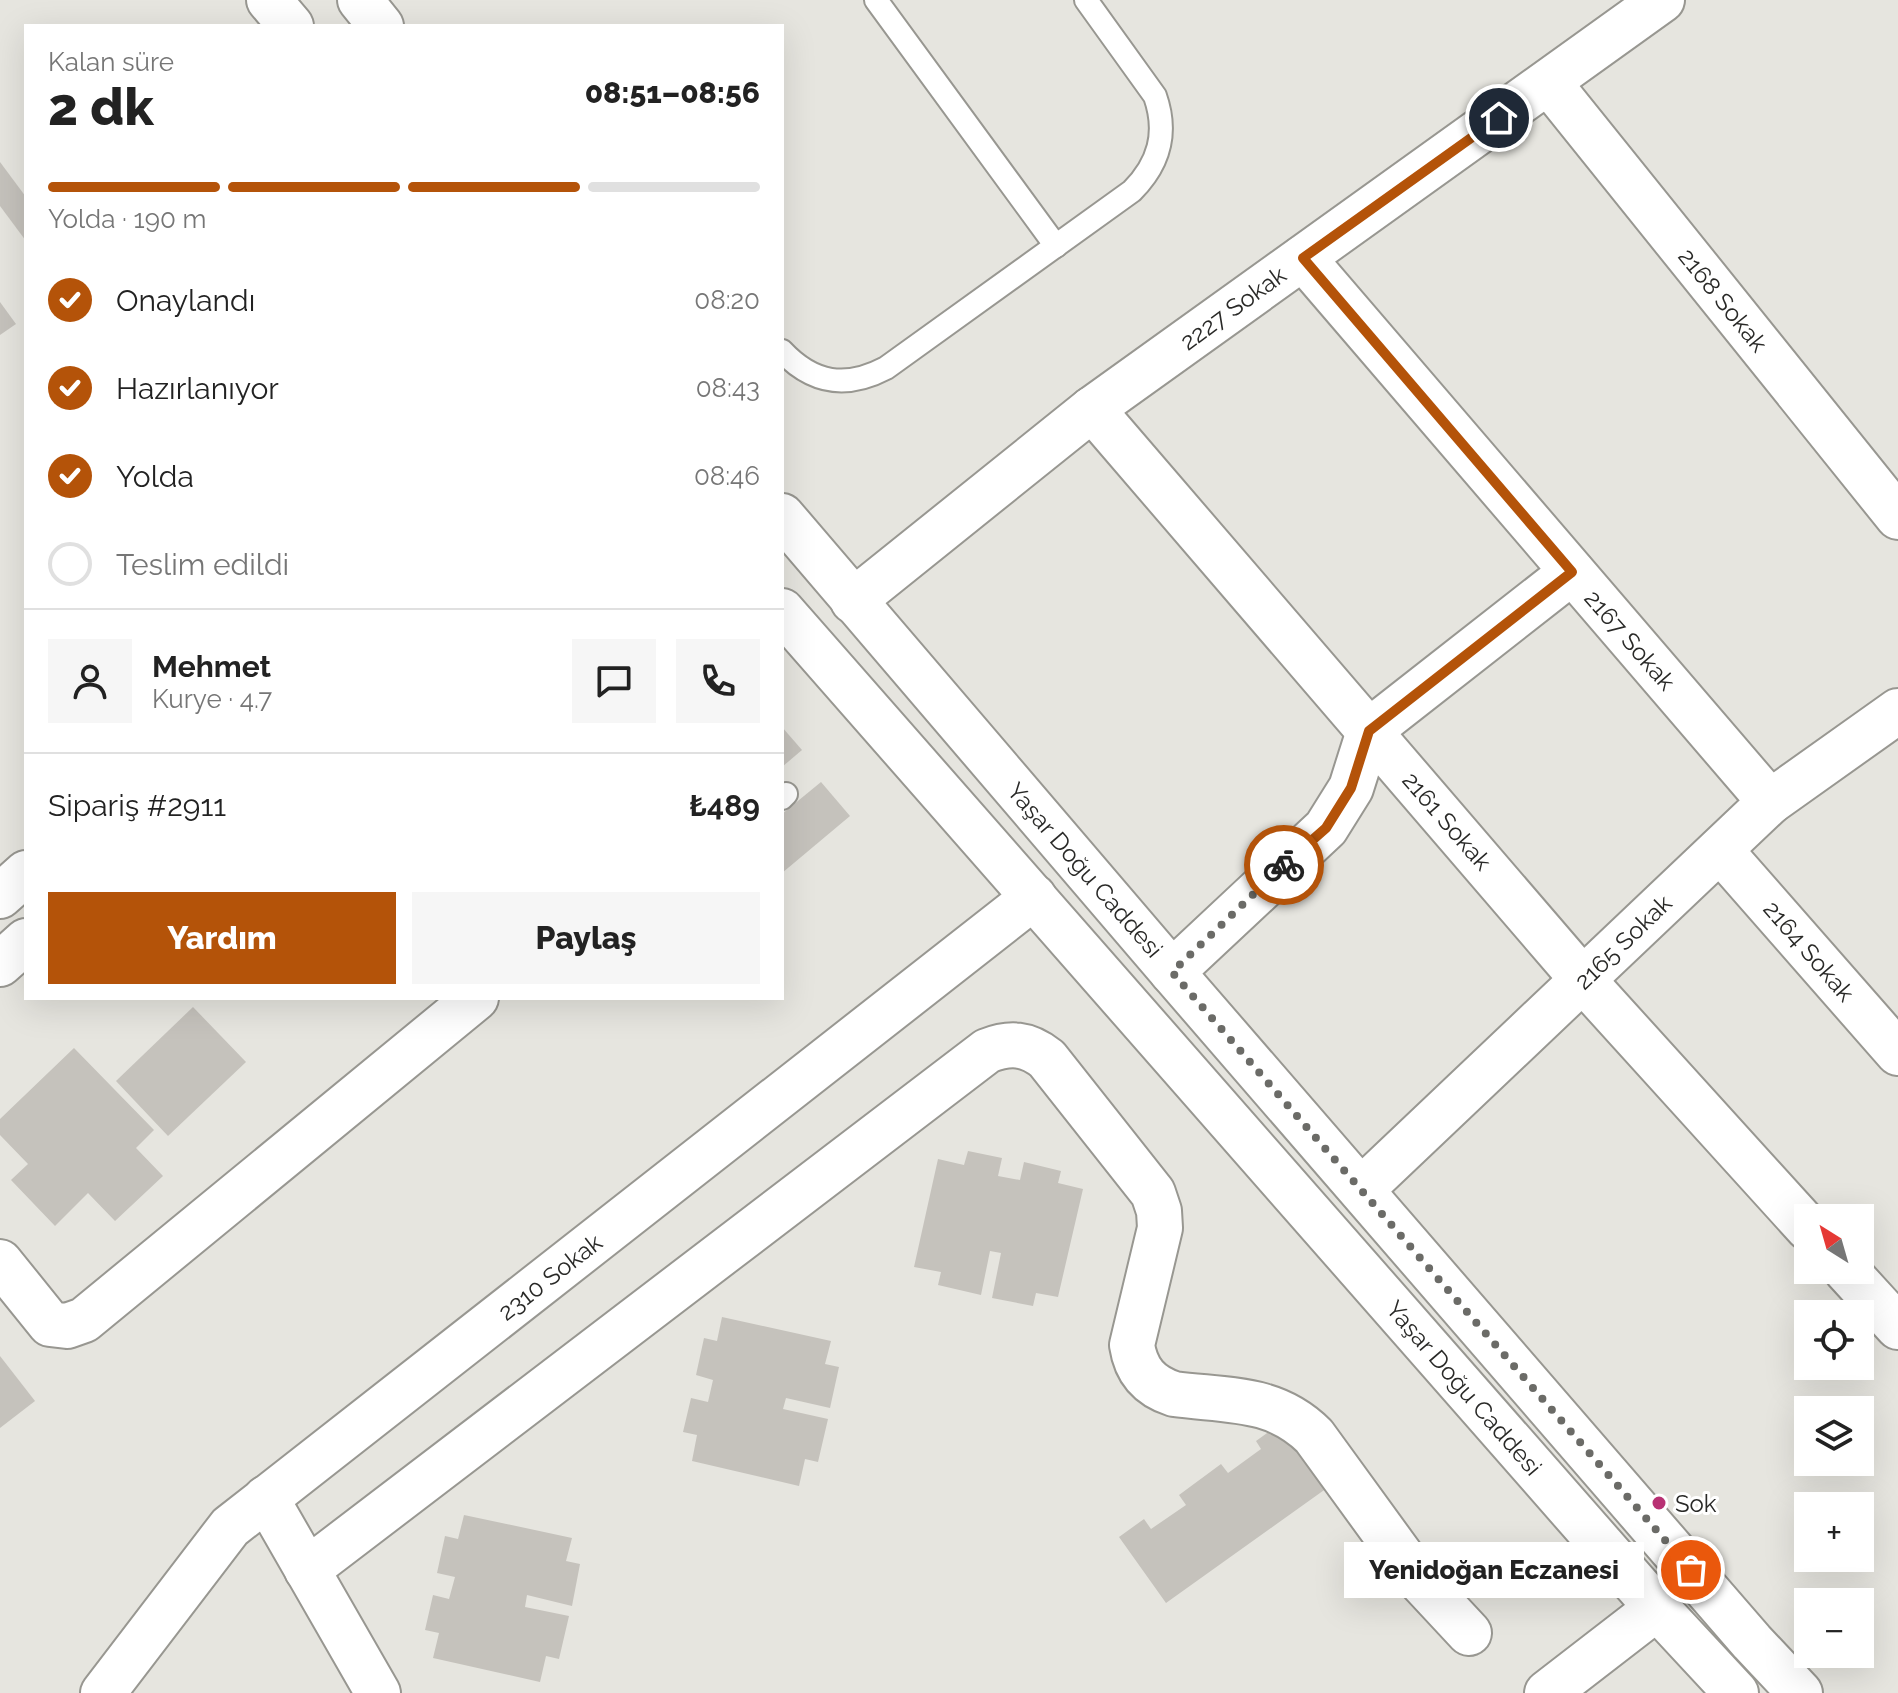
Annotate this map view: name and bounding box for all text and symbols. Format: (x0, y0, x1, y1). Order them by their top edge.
text: Kalan süre (48, 47, 174, 77)
text: 08:51–08:56 (585, 75, 760, 110)
text: 2 dk (48, 76, 154, 137)
pin (1465, 84, 1533, 152)
icon: home (1477, 96, 1521, 140)
text: Yolda · 190 m (48, 204, 206, 234)
street label: 2168 Sokak (1672, 242, 1774, 358)
street label: 2227 Sokak (1174, 260, 1292, 356)
icon: check (48, 278, 92, 322)
text: Onaylandı (116, 283, 255, 318)
text: 08:20 (694, 285, 760, 315)
icon: check (48, 366, 92, 410)
text: Hazırlanıyor (116, 371, 279, 406)
text: 08:43 (696, 373, 760, 403)
icon: check (48, 454, 92, 498)
text: Yolda (116, 459, 194, 494)
text: 08:46 (694, 461, 760, 491)
text: Teslim edildi (116, 547, 289, 582)
street label: 2167 Sokak (1579, 584, 1682, 696)
button: person (48, 639, 132, 723)
button: chat (572, 639, 656, 723)
button: phone (676, 639, 760, 723)
text: Mehmet (152, 649, 271, 684)
text: Kurye · 4.7 (152, 684, 272, 714)
street label: 2161 Sokak (1396, 766, 1498, 876)
street label: Yaşar Doğu Caddesi (1001, 777, 1169, 963)
text: Sipariş #2911 (48, 788, 226, 823)
text: ₺489 (689, 788, 760, 823)
courier (1244, 825, 1324, 905)
icon: bike (1262, 843, 1306, 887)
street label: 2165 Sokak (1568, 888, 1678, 995)
button: Yardım (48, 892, 396, 984)
button: Paylaş (412, 892, 760, 984)
street label: 2164 Sokak (1757, 895, 1861, 1007)
north arrow (1794, 1204, 1874, 1284)
map controls (1794, 1204, 1874, 1668)
street label: 2310 Sokak (492, 1227, 608, 1327)
street label: Yaşar Doğu Caddesi (1380, 1295, 1548, 1481)
button: locate (1794, 1300, 1874, 1380)
button: layers (1794, 1396, 1874, 1476)
place label: Sok (1675, 1489, 1717, 1518)
button: + (1794, 1492, 1874, 1572)
marker: Sok (1650, 1494, 1668, 1512)
pin (1657, 1536, 1725, 1604)
callout: Yenidoğan Eczanesi (1343, 1542, 1643, 1598)
icon: bag (1669, 1548, 1713, 1592)
text: Yenidoğan Eczanesi (1369, 1555, 1619, 1585)
button: − (1794, 1588, 1874, 1668)

